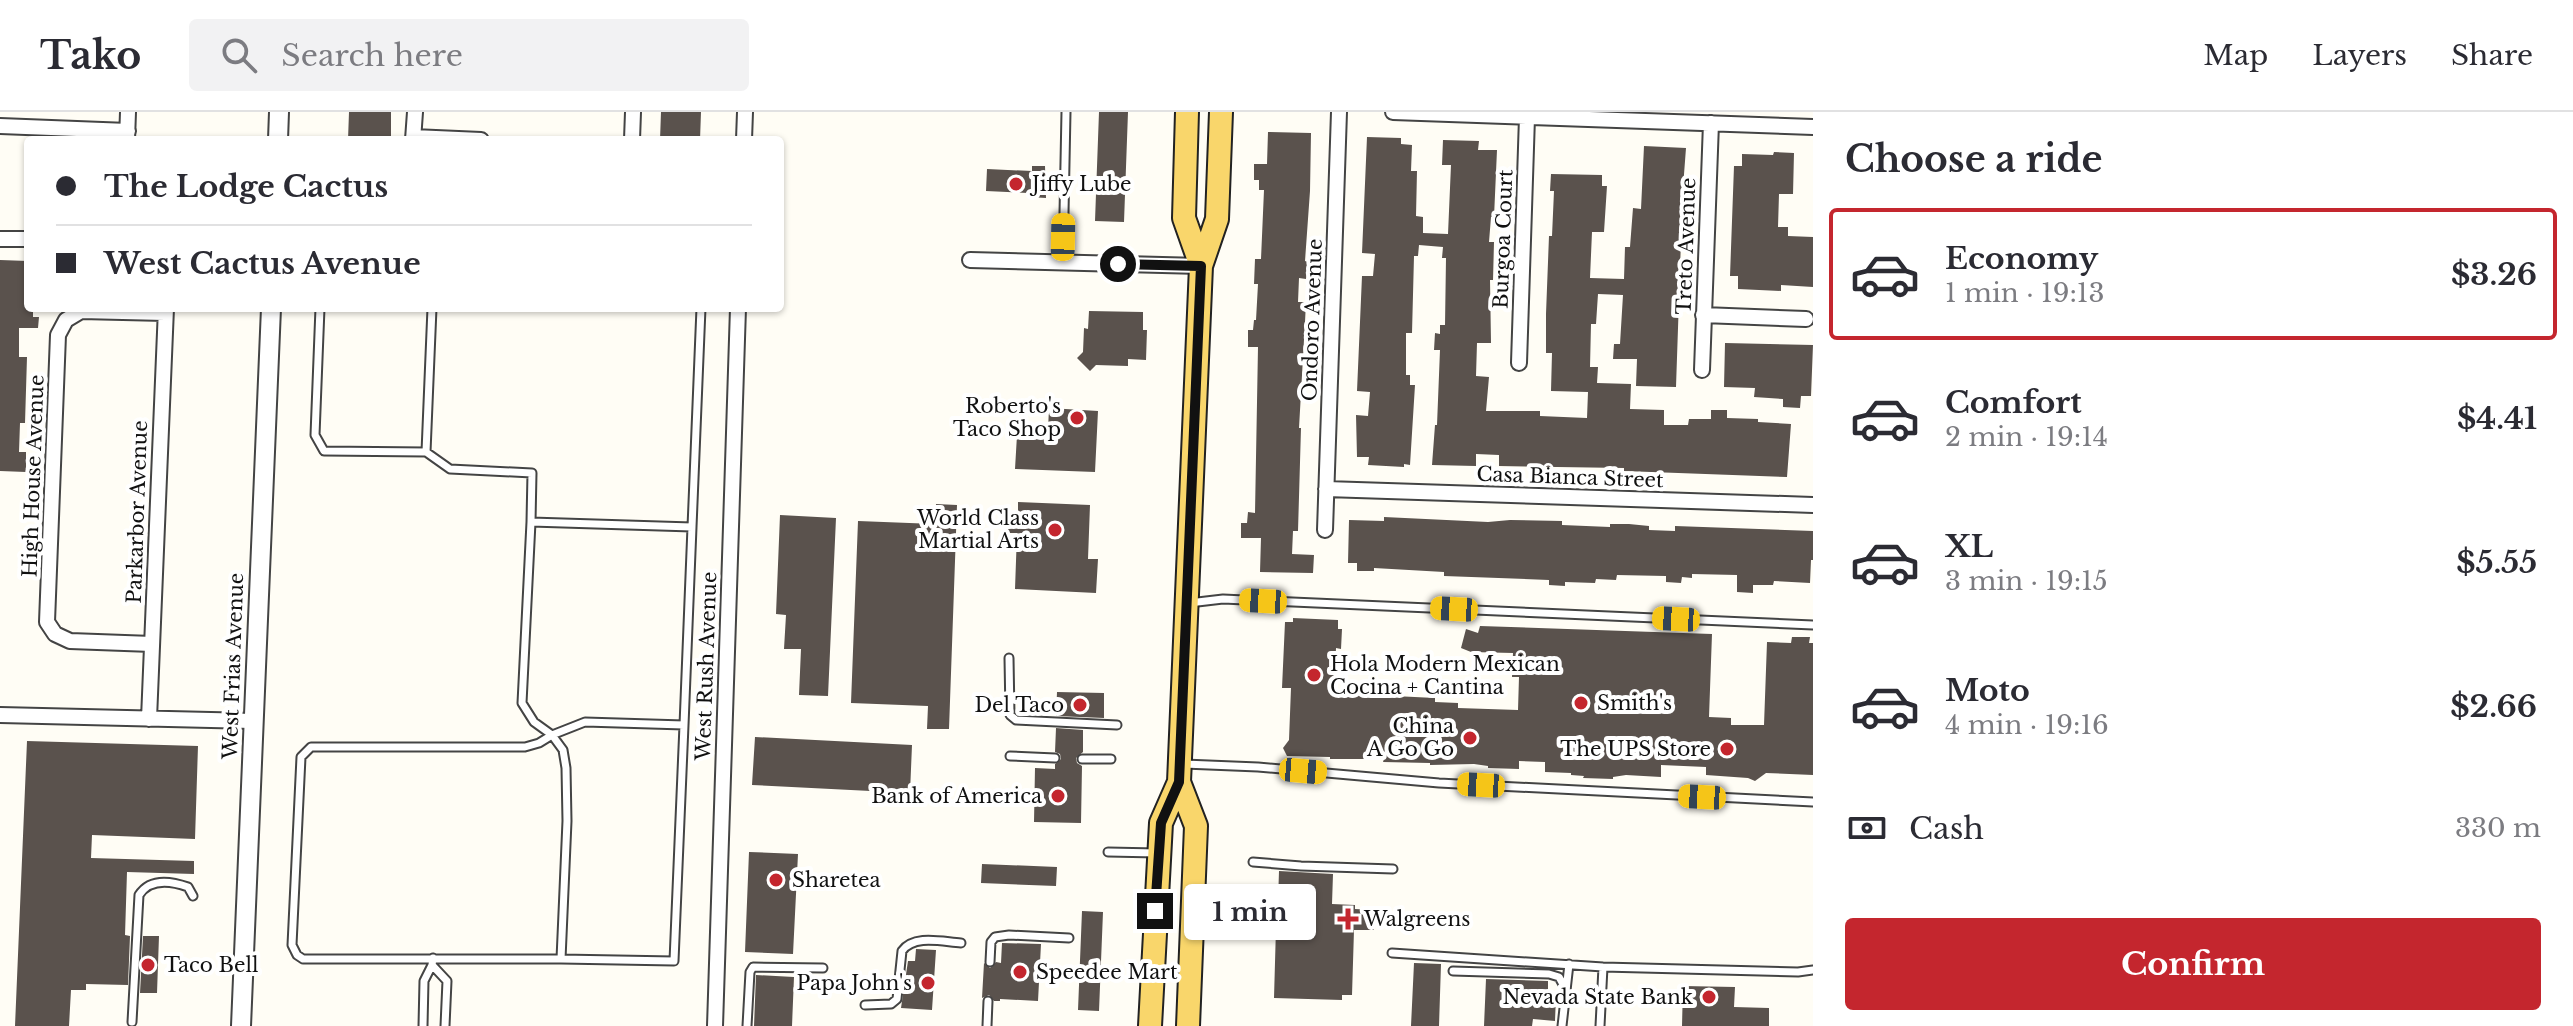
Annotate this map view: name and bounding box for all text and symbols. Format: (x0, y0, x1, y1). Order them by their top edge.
search box (189, 19, 749, 91)
text: Tako (40, 32, 141, 79)
icon: search (217, 33, 261, 77)
text: Search here (281, 37, 463, 74)
text: Map (2203, 38, 2268, 73)
text: Layers (2312, 38, 2407, 73)
text: Share (2451, 38, 2533, 73)
text: Choose a ride (1845, 137, 2102, 182)
text: The Lodge Cactus (104, 168, 388, 205)
street label: Burgoa Court (1489, 169, 1517, 309)
place label: Jiffy Lube (1029, 172, 1131, 196)
marker: Jiffy Lube (1007, 175, 1025, 193)
street label: Treto Avenue (1672, 177, 1700, 315)
car (1051, 213, 1075, 261)
street label: Ondoro Avenue (1297, 238, 1327, 402)
icon: car (1849, 238, 1921, 310)
text: Economy (1945, 240, 2098, 277)
text: West Cactus Avenue (104, 245, 421, 282)
route start (1100, 246, 1136, 282)
text: $3.26 (2451, 256, 2537, 293)
text: 1 min · 19:13 (1945, 277, 2104, 309)
street label: High House Avenue (17, 374, 49, 578)
icon: car (1849, 382, 1921, 454)
text: Comfort (1945, 384, 2082, 421)
place label: Roberto's Taco Shop (953, 394, 1061, 441)
text: $4.41 (2457, 400, 2537, 437)
marker: Roberto's Taco Shop (1068, 409, 1086, 427)
street label: Parkarbor Avenue (122, 420, 152, 604)
text: 2 min · 19:14 (1945, 421, 2108, 453)
street label: Casa Bianca Street (1476, 462, 1664, 492)
place label: World Class Martial Arts (916, 506, 1039, 553)
marker: World Class Martial Arts (1046, 521, 1064, 539)
icon: car (1849, 526, 1921, 598)
text: XL (1945, 528, 1993, 565)
text: $5.55 (2456, 544, 2537, 581)
text: 3 min · 19:15 (1945, 565, 2108, 597)
street label: West Rush Avenue (691, 571, 721, 762)
street label: West Frias Avenue (218, 572, 248, 761)
car (1238, 588, 1288, 614)
car (1429, 596, 1479, 622)
car (1651, 606, 1701, 632)
place label: Hola Modern Mexican Cocina + Cantina (1330, 652, 1560, 699)
marker: Hola Modern Mexican Cocina + Cantina (1305, 666, 1323, 684)
icon: car (1849, 670, 1921, 742)
text: Moto (1945, 672, 2030, 709)
text: $2.66 (2450, 688, 2537, 725)
place label: Smith's (1597, 691, 1672, 715)
place label: Del Taco (974, 693, 1064, 717)
marker: Smith's (1572, 694, 1590, 712)
marker: Del Taco (1071, 696, 1089, 714)
text: 4 min · 19:16 (1945, 709, 2109, 741)
place label: China A Go Go (1366, 714, 1455, 761)
marker: China A Go Go (1461, 729, 1479, 747)
place label: The UPS Store (1560, 737, 1711, 761)
marker: The UPS Store (1718, 740, 1736, 758)
car (1278, 757, 1328, 785)
car (1456, 772, 1506, 798)
place label: Bank of America (871, 784, 1043, 808)
car (1677, 784, 1727, 810)
marker: Bank of America (1049, 787, 1067, 805)
icon: cash (1845, 806, 1889, 850)
text: Cash (1909, 810, 1984, 847)
text: 330 m (2455, 812, 2541, 844)
place label: Sharetea (792, 868, 882, 892)
marker: Sharetea (767, 871, 785, 889)
callout: 1 min (1183, 883, 1315, 939)
route end (1137, 893, 1173, 929)
text: 1 min (1212, 896, 1288, 928)
place label: Walgreens (1363, 907, 1470, 931)
marker: Walgreens (1339, 910, 1357, 928)
button: Confirm (1845, 918, 2541, 1010)
place label: Taco Bell (164, 953, 258, 977)
marker: Taco Bell (139, 956, 157, 974)
place label: Speedee Mart (1036, 960, 1178, 984)
marker: Speedee Mart (1011, 963, 1029, 981)
place label: Papa John's (797, 971, 912, 995)
marker: Papa John's (919, 974, 937, 992)
place label: Nevada State Bank (1502, 985, 1694, 1009)
marker: Nevada State Bank (1700, 988, 1718, 1006)

